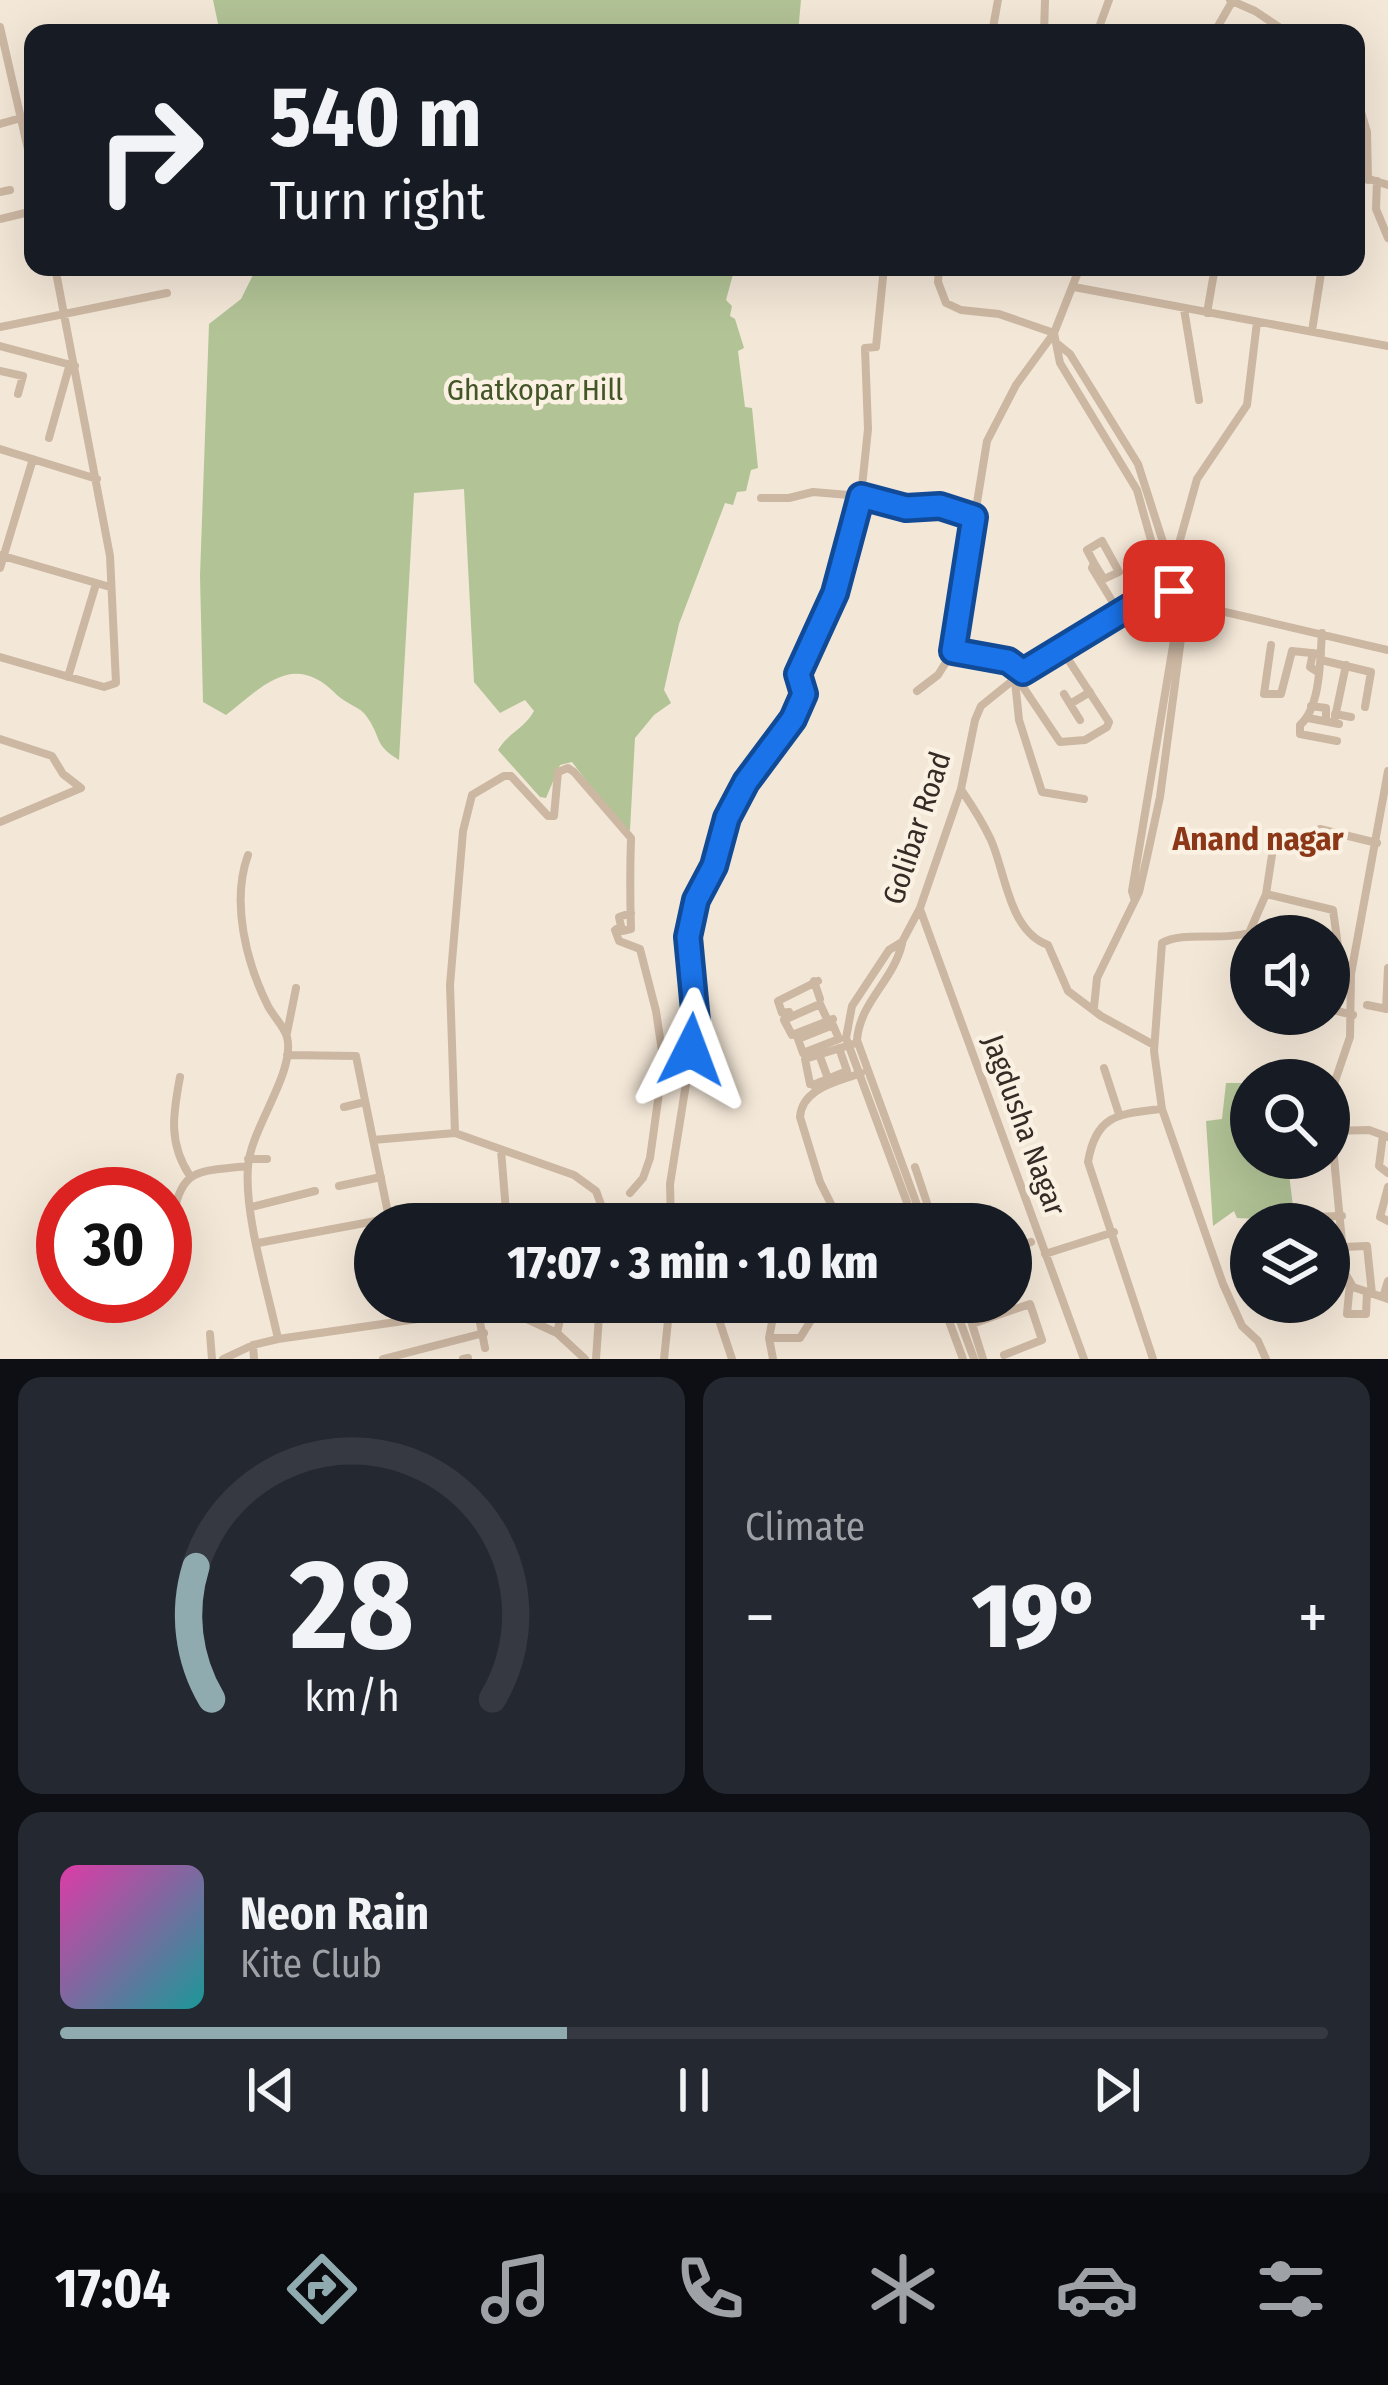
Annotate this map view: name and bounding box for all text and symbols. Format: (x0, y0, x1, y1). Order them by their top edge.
text: 540 m (270, 67, 482, 168)
icon: right (72, 72, 228, 228)
text: Turn right (270, 169, 485, 233)
park label: Ghatkopar Hill (447, 372, 623, 408)
pin (1123, 540, 1225, 642)
icon: arrive (1141, 558, 1207, 624)
street label: Golibar Road (875, 747, 959, 909)
district label: Anand nagar (1171, 819, 1345, 859)
map controls (1230, 915, 1350, 1323)
button: sound (1230, 915, 1350, 1035)
position arrow (628, 987, 754, 1113)
street label: Jagdusha Nagar (975, 1030, 1074, 1221)
button: search (1230, 1059, 1350, 1179)
speed limit sign: 30 (36, 1167, 192, 1323)
button: layers (1230, 1203, 1350, 1323)
text: 17:07 · 3 min · 1.0 km (508, 1236, 878, 1290)
text: Climate (745, 1504, 865, 1550)
text: 28 (289, 1531, 413, 1681)
text: 19° (972, 1563, 1101, 1671)
text: − (745, 1578, 775, 1657)
text: + (1298, 1578, 1328, 1657)
text: km/h (304, 1670, 399, 1721)
text: Neon Rain (240, 1887, 429, 1941)
text: Kite Club (240, 1941, 382, 1987)
icon: previous (238, 2057, 304, 2123)
icon: pause (661, 2057, 727, 2123)
icon: next (1084, 2057, 1150, 2123)
icon: directions (280, 2247, 364, 2331)
icon: music (474, 2247, 558, 2331)
icon: phone (668, 2247, 752, 2331)
icon: climate (861, 2247, 945, 2331)
icon: car (1055, 2247, 1139, 2331)
icon: filters (1249, 2247, 1333, 2331)
text: 17:04 (55, 2257, 170, 2321)

